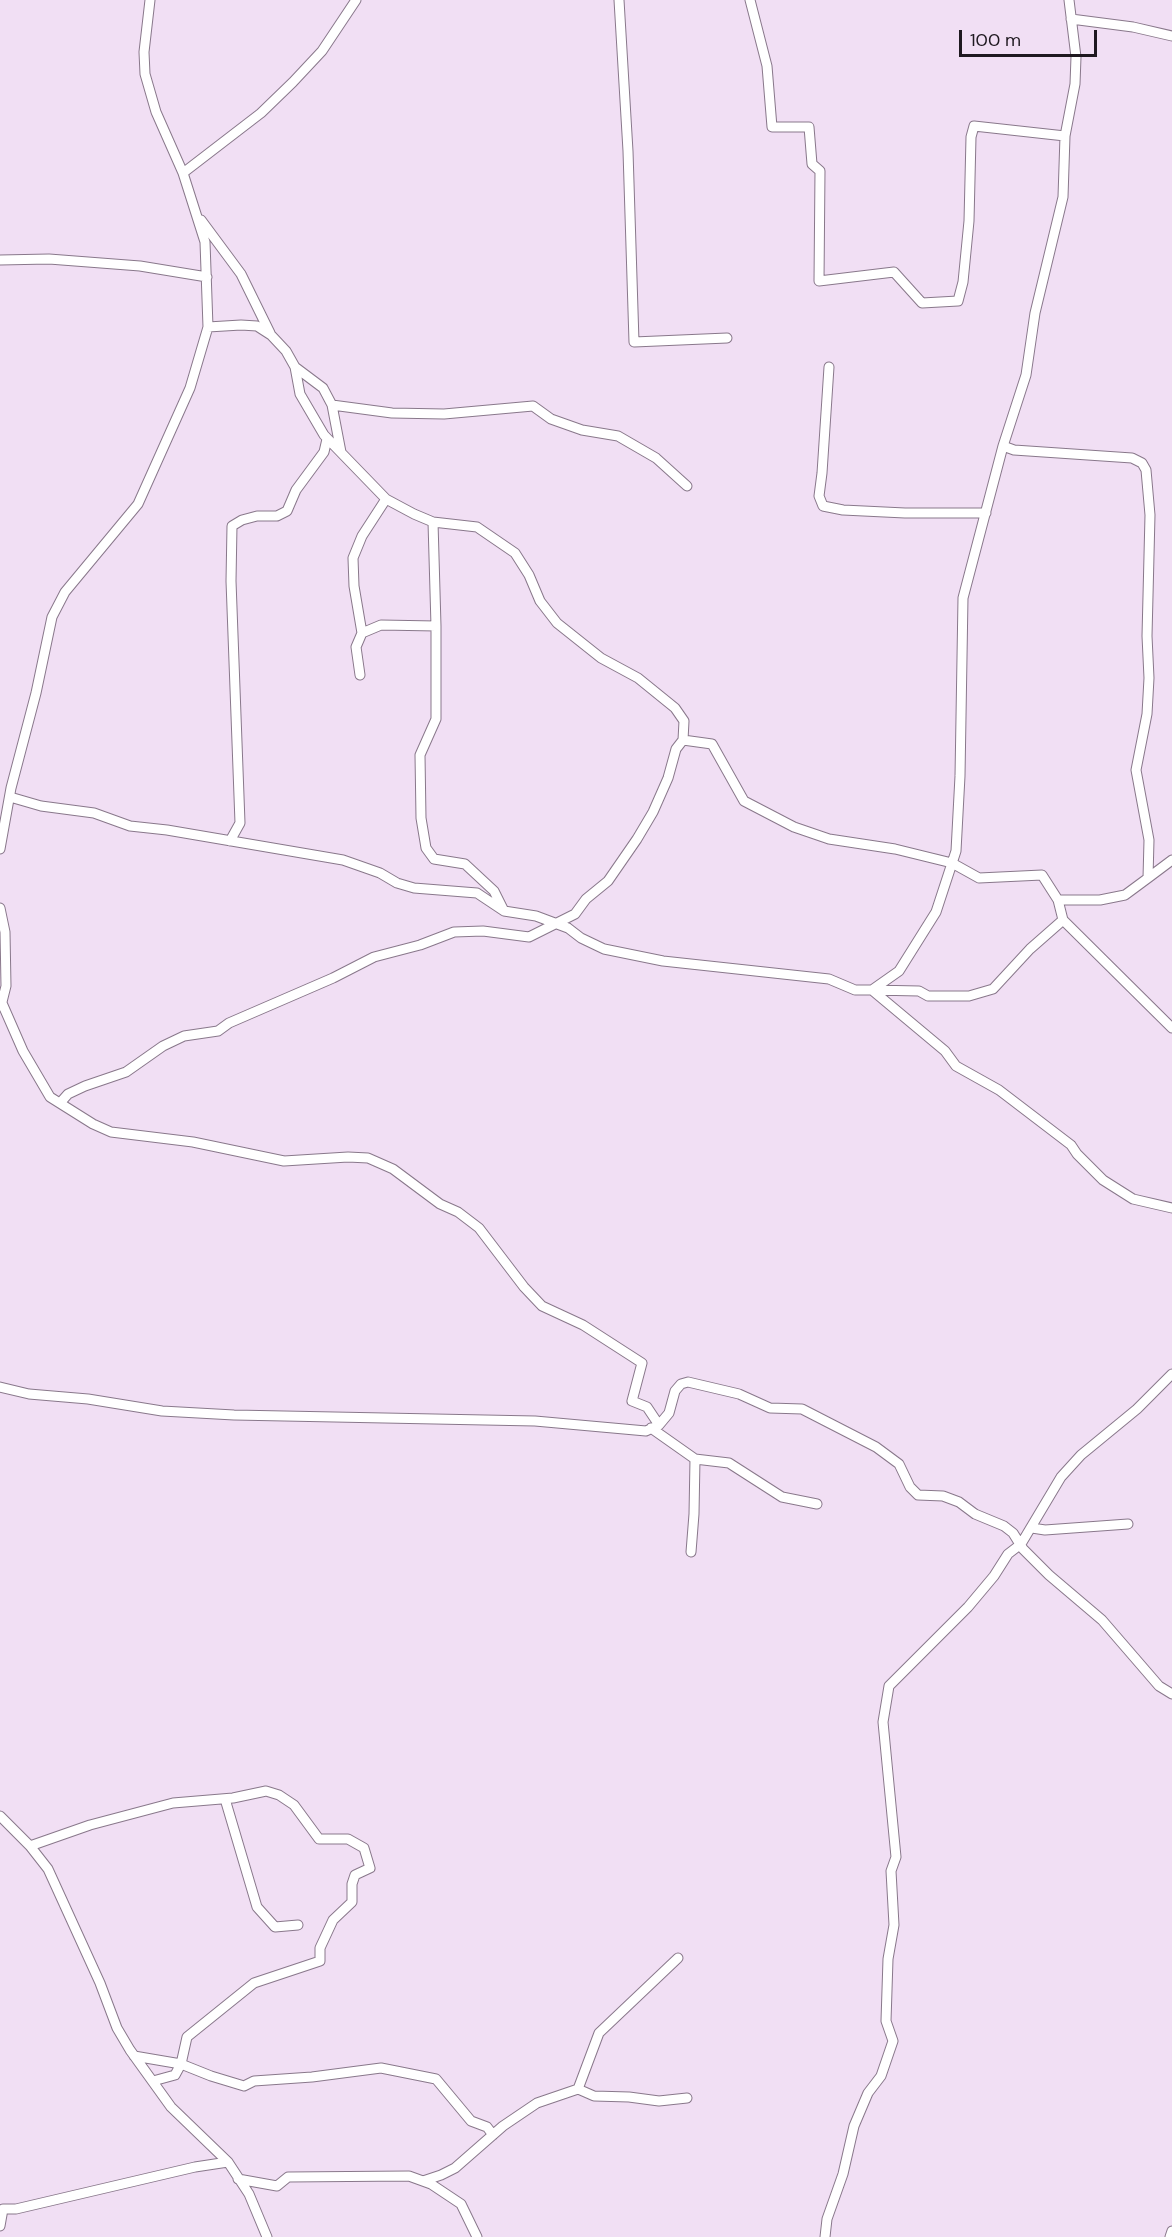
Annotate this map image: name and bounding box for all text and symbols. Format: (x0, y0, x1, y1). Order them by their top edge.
scale bar (962, 18, 1100, 56)
text: 100 m (970, 28, 1021, 52)

